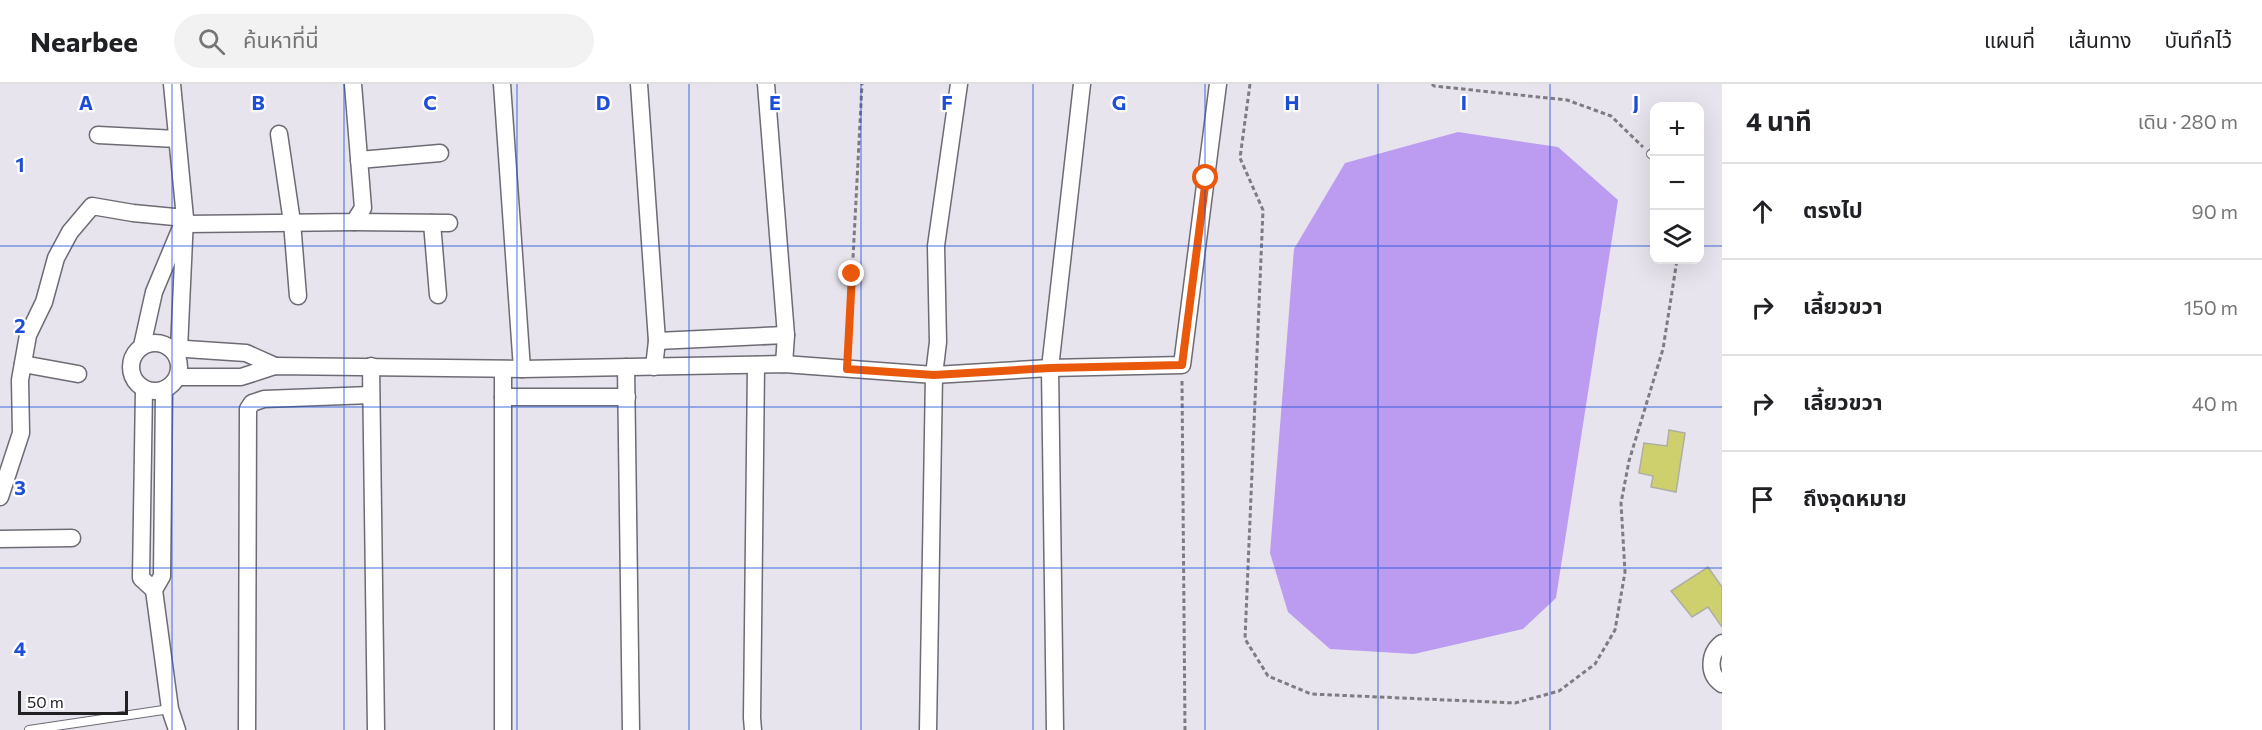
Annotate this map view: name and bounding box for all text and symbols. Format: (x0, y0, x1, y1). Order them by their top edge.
search box (174, 14, 594, 68)
text: Nearbee (30, 24, 138, 58)
icon: search (195, 25, 228, 58)
text: ค้นหาที่นี่ (243, 26, 319, 53)
text: แผนที่ (1984, 27, 2035, 52)
text: เส้นทาง (2068, 27, 2132, 52)
text: บันทึกไว้ (2165, 27, 2232, 52)
text: A (79, 90, 93, 114)
text: B (251, 90, 265, 114)
text: C (423, 90, 437, 114)
text: D (596, 90, 610, 114)
text: E (769, 90, 781, 114)
text: F (941, 90, 953, 114)
text: G (1112, 90, 1126, 114)
text: H (1285, 90, 1300, 114)
text: I (1461, 90, 1467, 114)
text: J (1633, 90, 1639, 114)
map controls (1650, 102, 1704, 264)
button: + (1650, 102, 1704, 156)
text: 4 นาที (1746, 105, 1812, 136)
text: เดิน · 280 m (2138, 109, 2238, 133)
text: 1 (15, 152, 25, 176)
button: − (1650, 156, 1704, 210)
route start (1192, 164, 1218, 190)
icon: ahead (1746, 195, 1779, 228)
text: ตรงไป (1803, 196, 1863, 223)
text: 90 m (2192, 199, 2238, 223)
button: layers (1650, 210, 1704, 264)
route end (838, 260, 864, 286)
icon: right (1746, 291, 1779, 324)
text: เลี้ยวขวา (1803, 292, 1883, 319)
text: 150 m (2184, 295, 2238, 319)
text: 2 (14, 313, 26, 337)
icon: right (1746, 387, 1779, 420)
text: เลี้ยวขวา (1803, 388, 1883, 415)
text: 40 m (2192, 391, 2238, 415)
text: 3 (14, 475, 26, 499)
icon: arrive (1746, 483, 1779, 516)
text: ถึงจุดหมาย (1803, 484, 1907, 511)
text: 4 (14, 636, 26, 660)
scale bar (18, 688, 128, 716)
text: 50 m (27, 692, 64, 711)

